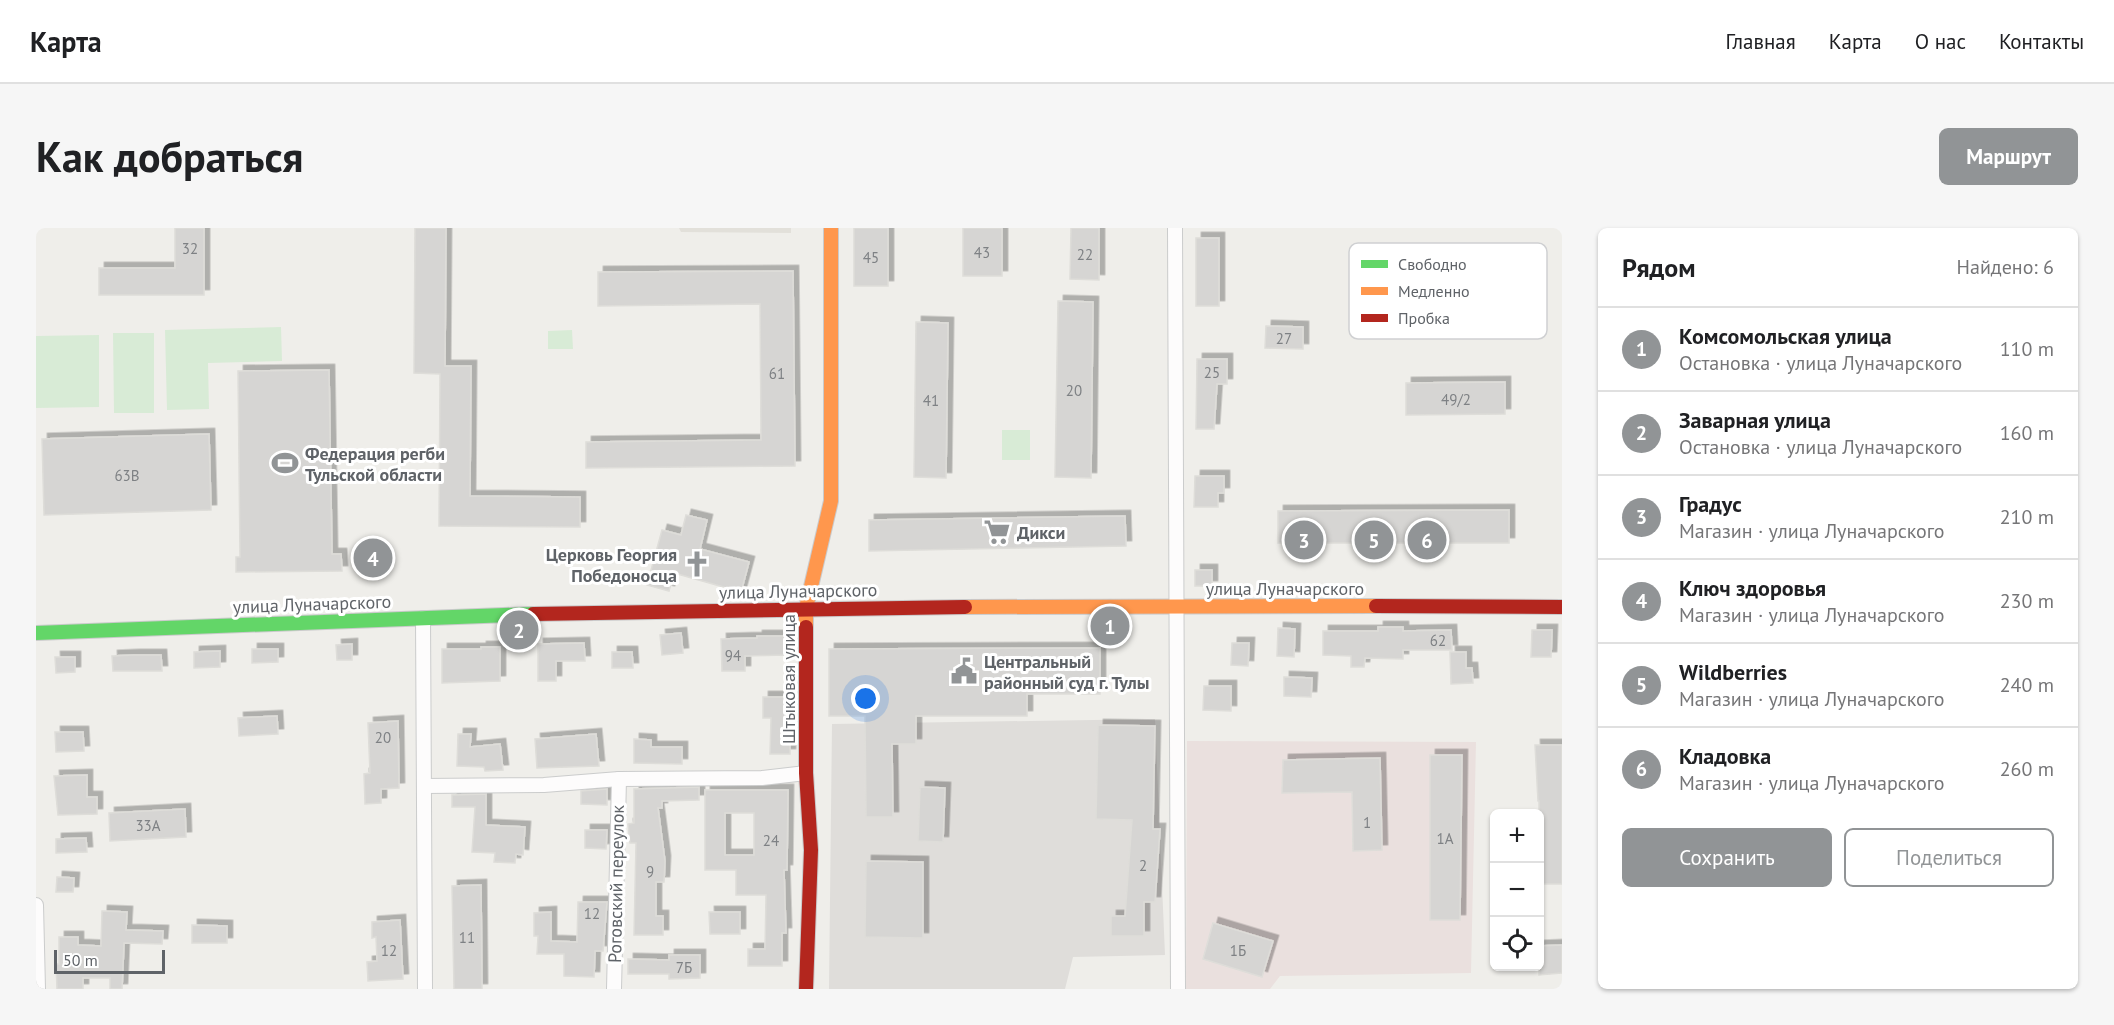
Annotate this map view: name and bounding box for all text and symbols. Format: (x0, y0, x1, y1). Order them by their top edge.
text: Карта (30, 23, 102, 60)
text: Главная (1725, 28, 1796, 55)
text: Карта (1829, 28, 1882, 55)
text: О нас (1915, 28, 1966, 55)
text: Контакты (1999, 28, 2084, 55)
button: Маршрут (1939, 128, 2078, 185)
text: Как добраться (36, 129, 303, 184)
house number: 32 (182, 239, 198, 258)
house number: 43 (974, 243, 990, 262)
legend (1349, 243, 1547, 339)
house number: 22 (1077, 245, 1093, 264)
house number: 45 (863, 248, 879, 267)
text: Рядом (1622, 251, 1696, 284)
text: Свободно (1398, 254, 1467, 274)
text: Найдено: 6 (1957, 254, 2054, 280)
text: Медленно (1398, 281, 1470, 301)
text: Пробка (1398, 308, 1450, 328)
text: Комсомольская улица (1679, 322, 1892, 350)
house number: 27 (1276, 329, 1292, 348)
text: 1 (1636, 336, 1647, 362)
text: 110 m (2000, 336, 2054, 362)
text: Остановка · улица Луначарского (1679, 350, 1962, 376)
house number: 25 (1204, 363, 1220, 382)
house number: 61 (769, 364, 785, 383)
house number: 20 (1066, 381, 1082, 400)
house number: 49/2 (1441, 390, 1471, 409)
house number: 41 (923, 391, 939, 410)
text: Заварная улица (1679, 406, 1831, 434)
text: 2 (1636, 420, 1647, 446)
text: 160 m (2000, 420, 2054, 446)
text: Остановка · улица Луначарского (1679, 434, 1962, 460)
place label: Федерация регби Тульской области (305, 442, 445, 486)
sports icon: Федерация регби Тульской области (270, 448, 300, 478)
house number: 63В (114, 466, 140, 485)
text: Градус (1679, 490, 1742, 518)
text: 3 (1636, 504, 1647, 530)
text: 210 m (2000, 504, 2054, 530)
supermarket icon: Дикси (982, 517, 1012, 547)
pin: 3 (1284, 518, 1324, 562)
pin: 5 (1354, 518, 1394, 562)
pin: 6 (1408, 518, 1446, 562)
text: Магазин · улица Луначарского (1679, 518, 1945, 544)
place label: Дикси (1017, 521, 1065, 544)
pin: 4 (354, 536, 392, 580)
place label: Церковь Георгия Победоносца (546, 543, 677, 587)
church icon: Церковь Георгия Победоносца (682, 549, 712, 579)
text: Ключ здоровья (1679, 574, 1826, 602)
street label: улица Луначарского (1206, 577, 1364, 600)
street label: улица Луначарского (719, 578, 877, 604)
text: 4 (1636, 588, 1647, 614)
text: 230 m (2000, 588, 2054, 614)
street label: улица Луначарского (232, 590, 392, 618)
text: Магазин · улица Луначарского (1679, 602, 1945, 628)
pin: 1 (1090, 604, 1130, 648)
pin: 2 (500, 608, 538, 652)
street label: Штыковая улица (777, 614, 800, 744)
house number: 62 (1430, 631, 1446, 650)
house number: 94 (725, 646, 741, 665)
place label: Центральный районный суд г. Тулы (984, 650, 1149, 694)
public building icon: Центральный районный суд г. Тулы (949, 656, 979, 686)
text: Wildberries (1679, 658, 1787, 686)
text: 5 (1636, 672, 1647, 698)
text: 240 m (2000, 672, 2054, 698)
your location (851, 684, 880, 713)
text: Магазин · улица Луначарского (1679, 686, 1945, 712)
house number: 20 (375, 728, 391, 747)
text: Кладовка (1679, 742, 1771, 770)
text: 6 (1636, 756, 1647, 782)
text: 260 m (2000, 756, 2054, 782)
text: Магазин · улица Луначарского (1679, 770, 1945, 796)
street label: Роговский переулок (603, 804, 629, 963)
map controls (1490, 809, 1544, 971)
button: + (1490, 809, 1544, 863)
house number: 1 (1363, 813, 1371, 832)
house number: 33А (135, 816, 161, 835)
button: Сохранить (1622, 828, 1832, 887)
button: Поделиться (1844, 828, 2054, 887)
house number: 1А (1437, 829, 1454, 848)
house number: 24 (763, 831, 779, 850)
house number: 2 (1139, 856, 1147, 875)
house number: 9 (646, 862, 654, 881)
button: − (1490, 863, 1544, 917)
house number: 12 (584, 904, 600, 923)
button: locate (1490, 917, 1544, 971)
house number: 11 (459, 928, 475, 947)
house number: 12 (381, 941, 397, 960)
house number: 1Б (1230, 941, 1246, 960)
scale bar (54, 947, 165, 974)
text: 50 m (63, 950, 98, 970)
house number: 7Б (676, 958, 692, 977)

